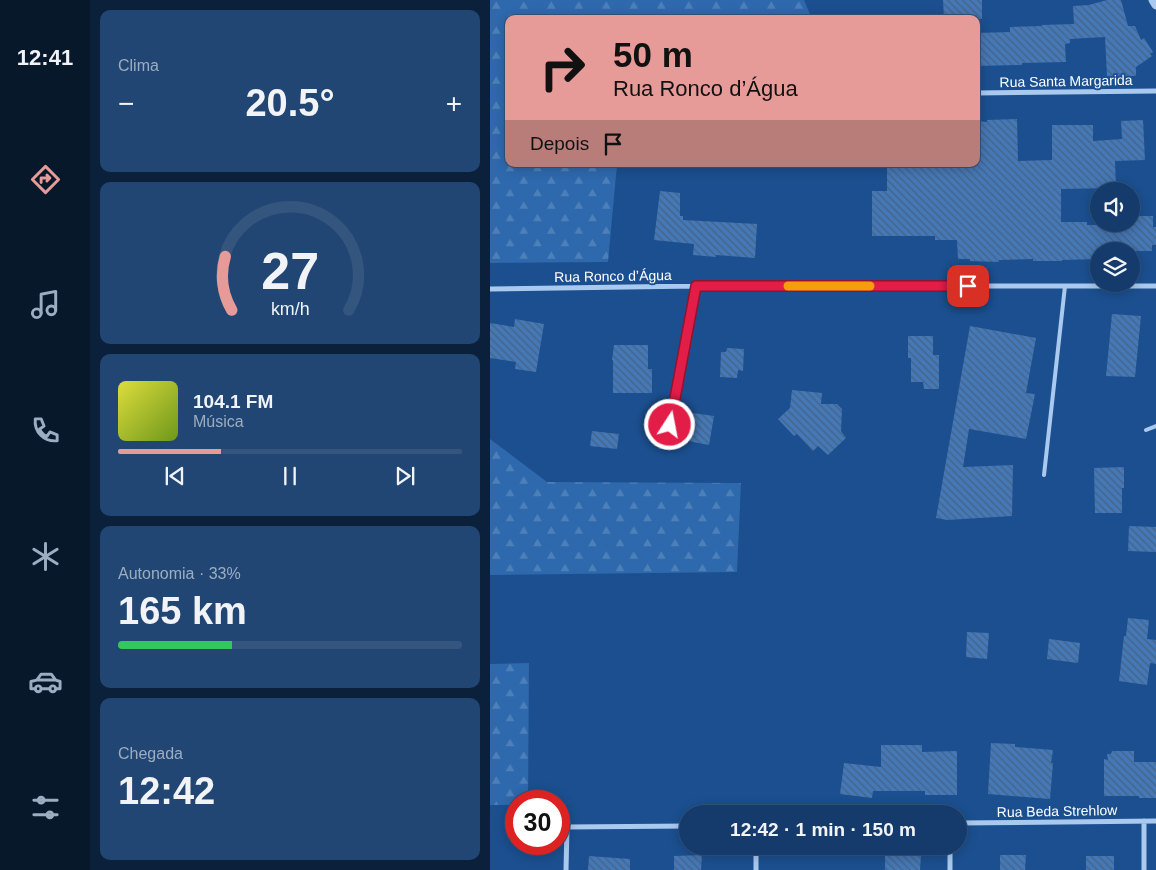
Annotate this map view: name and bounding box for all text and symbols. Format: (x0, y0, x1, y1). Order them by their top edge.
icon: right (530, 35, 595, 100)
text: 50 m (613, 35, 693, 74)
text: 12:41 (17, 45, 73, 70)
text: Clima (118, 57, 159, 74)
street label: Rua Santa Margarida (999, 72, 1133, 90)
text: Rua Ronco d’Água (613, 76, 798, 101)
text: 20.5° (245, 82, 335, 124)
text: − (118, 88, 134, 119)
text: + (446, 88, 462, 119)
icon: arrive (599, 130, 627, 158)
text: Depois (530, 133, 589, 154)
icon: directions (28, 162, 63, 197)
map controls (1090, 182, 1140, 292)
button: sound (1090, 182, 1140, 232)
text: 27 (261, 242, 319, 300)
button: layers (1090, 242, 1140, 292)
pin (947, 265, 989, 307)
street label: Rua Ronco d’Água (554, 267, 672, 285)
icon: arrive (954, 272, 982, 300)
icon: music (28, 287, 63, 322)
text: km/h (271, 299, 309, 319)
text: 104.1 FM (193, 391, 273, 412)
position arrow (643, 398, 695, 450)
icon: phone (28, 413, 63, 448)
text: Música (193, 413, 244, 430)
icon: previous (161, 462, 189, 490)
icon: pause (276, 462, 304, 490)
icon: next (391, 462, 419, 490)
icon: climate (28, 539, 63, 574)
text: Autonomia · 33% (118, 565, 241, 582)
text: 165 km (118, 590, 247, 632)
icon: car (28, 664, 63, 699)
text: Chegada (118, 745, 183, 762)
text: 12:42 (118, 770, 215, 812)
icon: filters (28, 790, 63, 825)
speed limit sign: 30 (505, 790, 570, 855)
street label: Rua Beda Strehlow (997, 802, 1118, 820)
text: 12:42 · 1 min · 150 m (730, 819, 916, 840)

